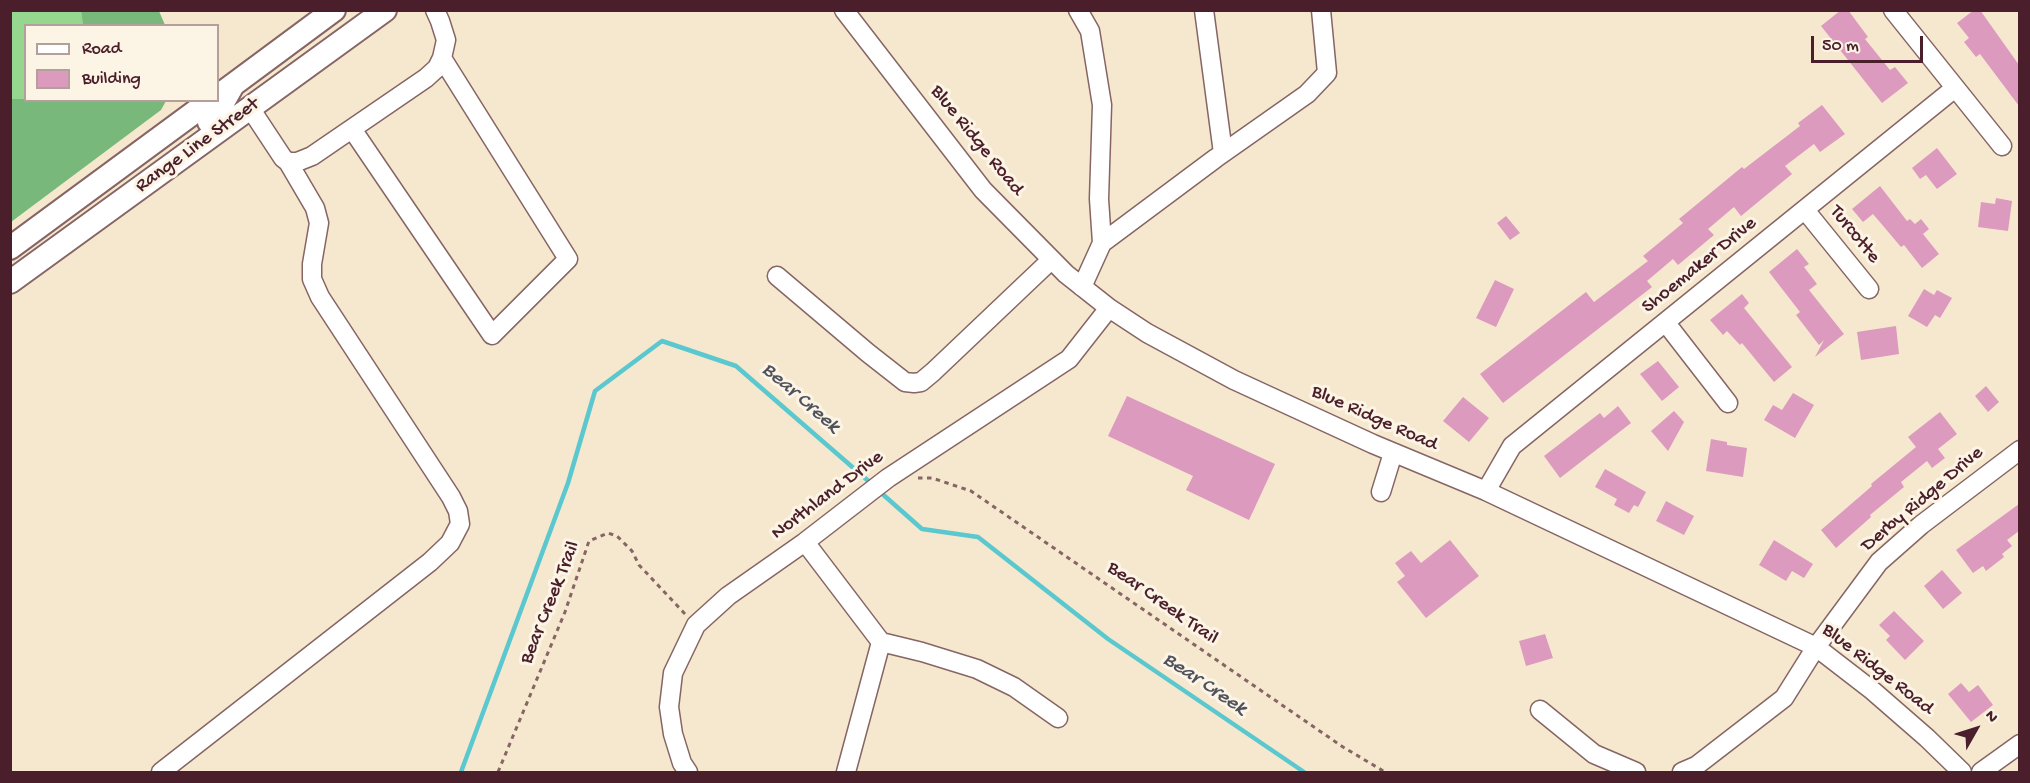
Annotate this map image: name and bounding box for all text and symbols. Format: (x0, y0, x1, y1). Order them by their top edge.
legend (24, 24, 219, 102)
scale bar (1814, 24, 1926, 62)
text: 50 m (1822, 36, 1859, 57)
text: Road (82, 39, 121, 60)
text: Building (82, 69, 141, 90)
street label: Blue Ridge Road (924, 81, 1028, 201)
street label: Range Line Street (131, 93, 265, 199)
street label: Turcotte (1823, 201, 1885, 269)
street label: Shoemaker Drive (1638, 212, 1762, 320)
water label: Bear Creek (756, 358, 844, 440)
street label: Blue Ridge Road (1307, 380, 1441, 458)
street label: Derby Ridge Drive (1857, 442, 1989, 558)
street label: Northland Drive (767, 446, 889, 546)
street label: Bear Creek Trail (515, 538, 587, 668)
street label: Bear Creek Trail (1102, 557, 1222, 651)
street label: Blue Ridge Road (1816, 619, 1938, 721)
water label: Bear Creek (1157, 648, 1251, 722)
north arrow (1946, 699, 2006, 759)
text: N (1980, 707, 2001, 727)

